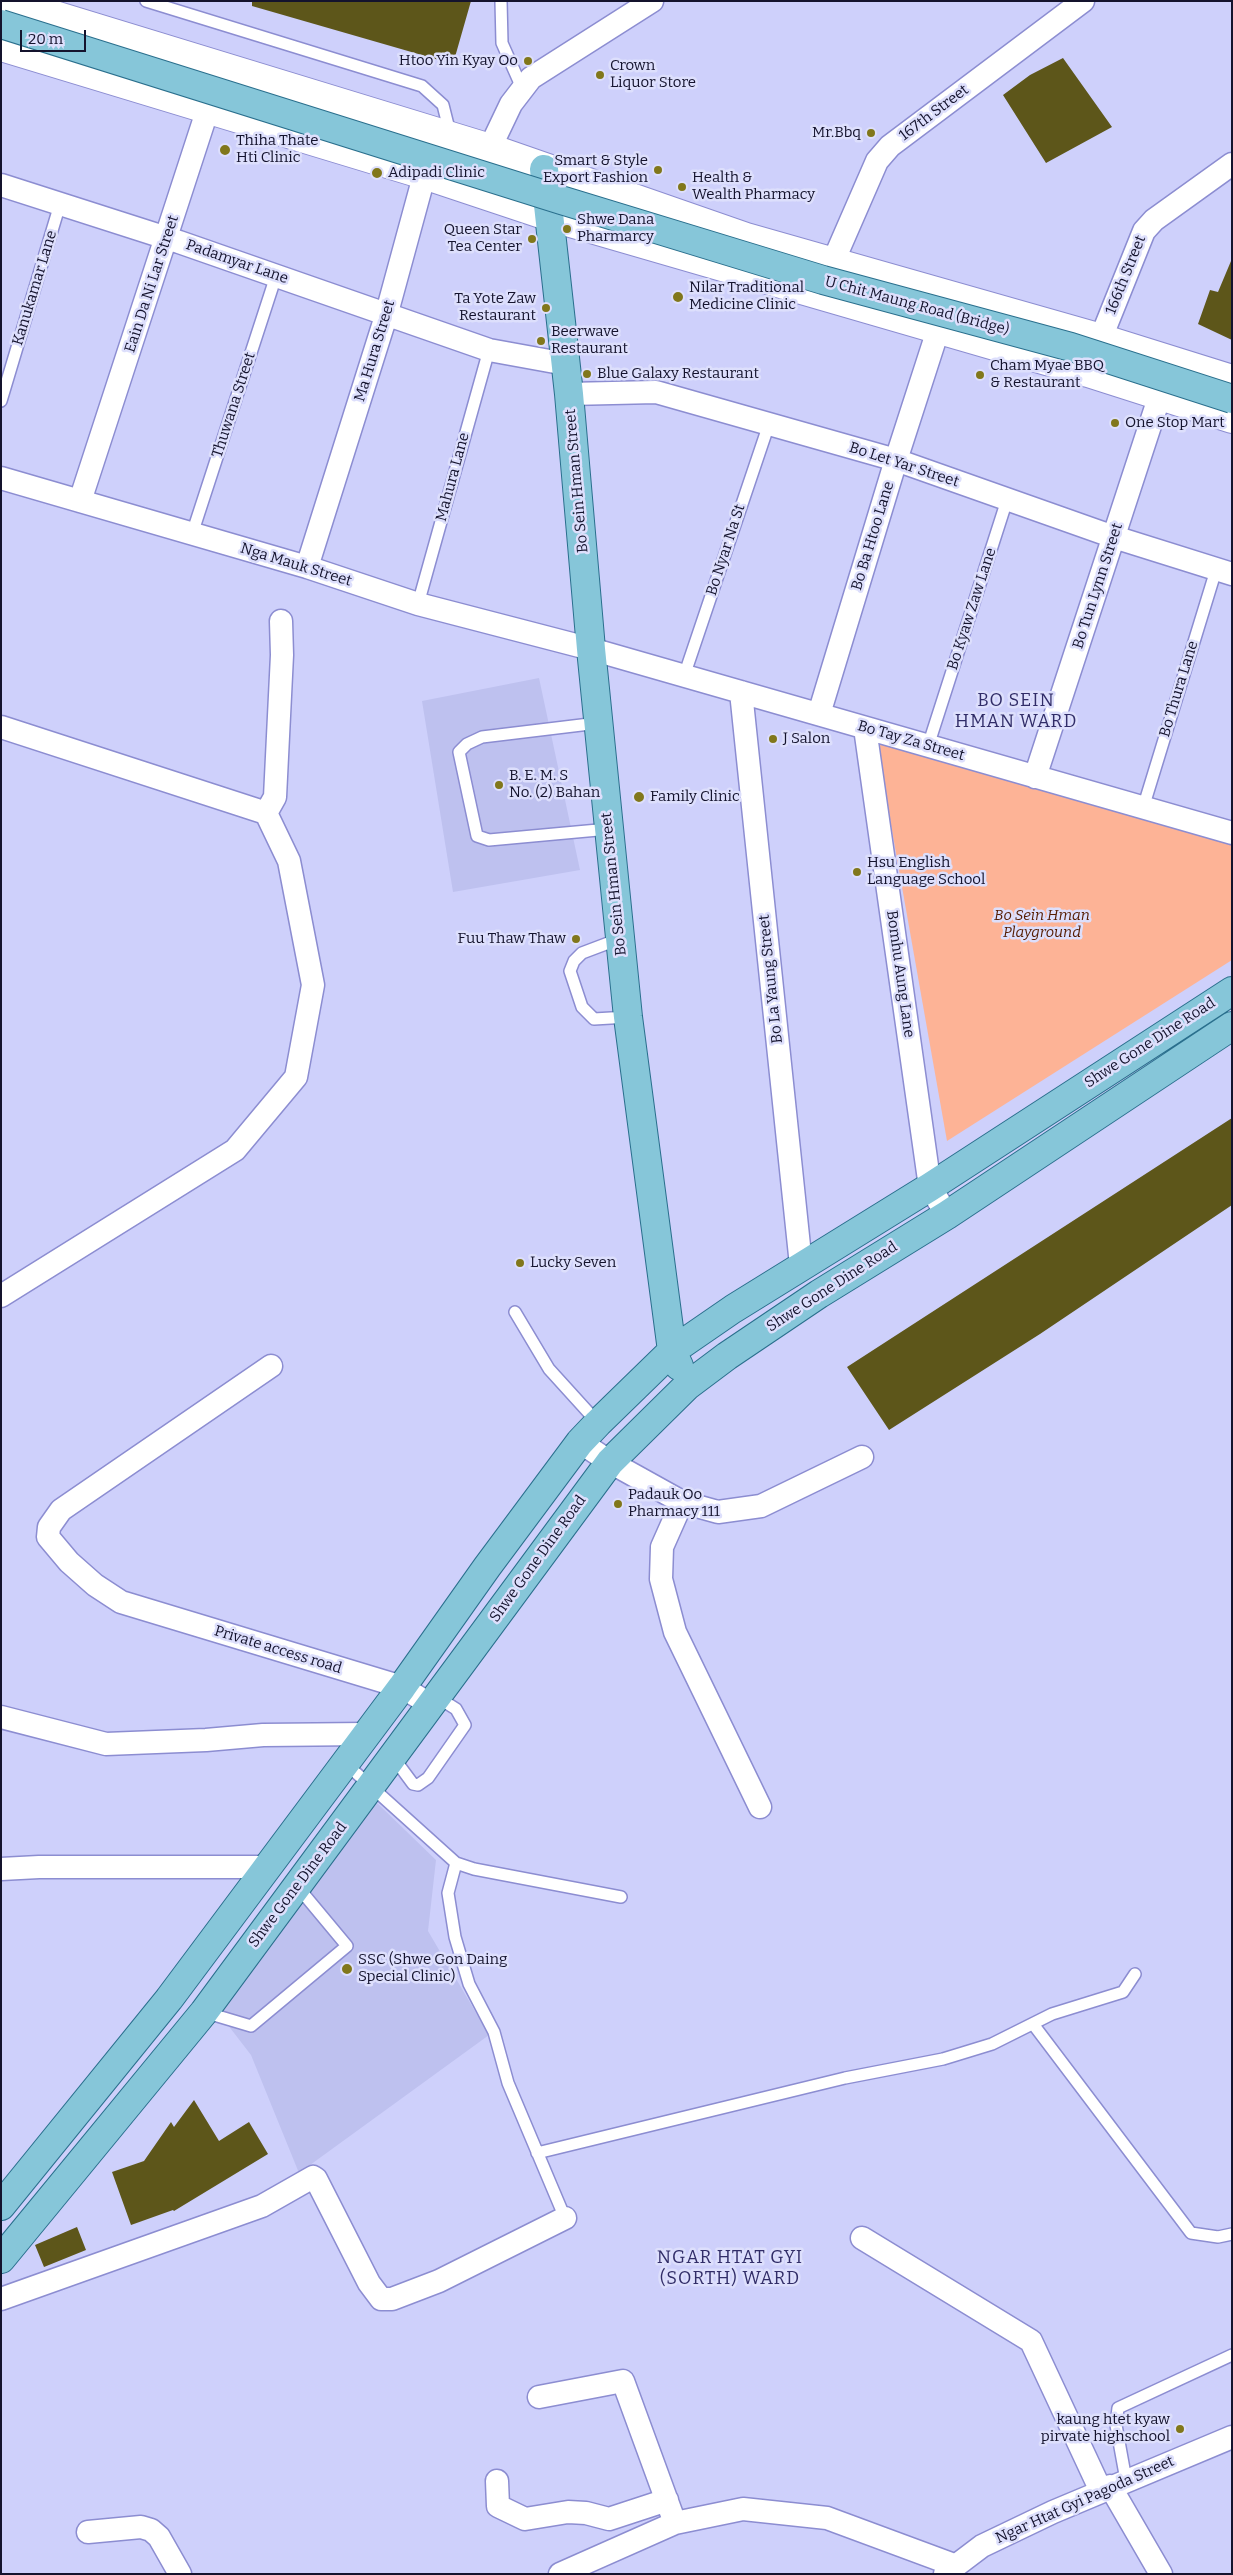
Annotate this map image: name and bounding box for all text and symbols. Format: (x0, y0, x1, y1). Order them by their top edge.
scale bar (22, 20, 89, 52)
text: 20 m (28, 30, 63, 48)
place label: Htoo Yin Kyay Oo (399, 52, 518, 70)
marker: Htoo Yin Kyay Oo (522, 55, 534, 67)
place label: Crown Liquor Store (610, 57, 696, 92)
marker: Crown Liquor Store (594, 69, 606, 81)
street label: 167th Street (896, 81, 972, 145)
place label: Mr.Bbq (812, 124, 861, 142)
marker: Mr.Bbq (865, 127, 877, 139)
place label: Thiha Thate Hti Clinic (236, 132, 319, 167)
marker: Thiha Thate Hti Clinic (218, 143, 232, 157)
place label: Smart & Style Export Fashion (543, 152, 648, 187)
place label: Adipadi Clinic (388, 164, 485, 182)
marker: Smart & Style Export Fashion (652, 164, 664, 176)
marker: Adipadi Clinic (370, 166, 384, 180)
place label: Health & Wealth Pharmacy (692, 169, 815, 204)
marker: Health & Wealth Pharmacy (676, 181, 688, 193)
place label: Shwe Dana Pharmarcy (577, 211, 654, 246)
street label: Eain Da Ni Lar Street (121, 213, 183, 355)
place label: Queen Star Tea Center (444, 221, 522, 256)
marker: Shwe Dana Pharmarcy (561, 223, 573, 235)
street label: Kanukamar Lane (9, 228, 61, 348)
marker: Queen Star Tea Center (526, 233, 538, 245)
street label: 166th Street (1102, 233, 1150, 317)
street label: Padamyar Lane (183, 236, 291, 288)
street label: U Chit Maung Road (Bridge) (823, 273, 1011, 339)
place label: Nilar Traditional Medicine Clinic (689, 279, 804, 314)
place label: Ta Yote Zaw Restaurant (454, 290, 536, 325)
marker: Nilar Traditional Medicine Clinic (671, 290, 685, 304)
street label: Ma Hura Street (351, 298, 399, 404)
marker: Ta Yote Zaw Restaurant (540, 302, 552, 314)
place label: Beerwave Restaurant (551, 323, 628, 358)
marker: Beerwave Restaurant (535, 335, 547, 347)
street label: Thuwana Street (208, 350, 260, 460)
place label: Cham Myae BBQ & Restaurant (990, 357, 1104, 392)
place label: Blue Galaxy Restaurant (597, 365, 759, 383)
marker: Blue Galaxy Restaurant (581, 368, 593, 380)
marker: Cham Myae BBQ & Restaurant (974, 369, 986, 381)
street label: Bo Sein Hman Street (562, 408, 592, 554)
place label: One Stop Mart (1125, 414, 1225, 432)
marker: One Stop Mart (1109, 417, 1121, 429)
street label: Mahura Lane (432, 431, 474, 523)
street label: Bo Let Yar Street (847, 439, 961, 491)
street label: Bo Ba Htoo Lane (848, 479, 898, 593)
street label: Bo Nyar Na St (703, 502, 749, 598)
street label: Bo Tun Lynn Street (1069, 521, 1127, 651)
street label: Nga Mauk Street (238, 540, 354, 590)
street label: Bo Kyaw Zaw Lane (944, 546, 1000, 672)
street label: Bo Thura Lane (1156, 639, 1202, 739)
district label: BO SEIN HMAN WARD (954, 690, 1078, 732)
street label: Bo Tay Za Street (855, 717, 967, 765)
place label: J Salon (783, 730, 830, 748)
marker: J Salon (767, 733, 779, 745)
place label: B. E. M. S No. (2) Bahan (509, 767, 600, 802)
marker: B. E. M. S No. (2) Bahan (493, 779, 505, 791)
place label: Family Clinic (650, 788, 740, 806)
marker: Family Clinic (632, 790, 646, 804)
street label: Bo Sein Hman Street (598, 811, 630, 957)
place label: Hsu English Language School (867, 854, 985, 889)
marker: Hsu English Language School (851, 866, 863, 878)
park label: Bo Sein Hman Playground (994, 907, 1090, 942)
street label: Bomhu Aung Lane (882, 909, 918, 1039)
street label: Bo La Yaung Street (755, 914, 787, 1044)
place label: Fuu Thaw Thaw (458, 930, 566, 948)
marker: Fuu Thaw Thaw (570, 933, 582, 945)
street label: Shwe Gone Dine Road (1081, 994, 1219, 1092)
street label: Shwe Gone Dine Road (763, 1238, 901, 1336)
place label: Lucky Seven (530, 1254, 616, 1272)
marker: Lucky Seven (514, 1257, 526, 1269)
place label: Padauk Oo Pharmacy 111 (628, 1486, 720, 1521)
street label: Shwe Gone Dine Road (486, 1492, 590, 1626)
marker: Padauk Oo Pharmacy 111 (612, 1498, 624, 1510)
street label: Private access road (212, 1622, 344, 1678)
street label: Shwe Gone Dine Road (245, 1819, 351, 1951)
place label: SSC (Shwe Gon Daing Special Clinic) (358, 1951, 507, 1986)
marker: SSC (Shwe Gon Daing Special Clinic) (340, 1962, 354, 1976)
district label: NGAR HTAT GYI (SORTH) WARD (655, 2247, 805, 2290)
place label: kaung htet kyaw pirvate highschool (1041, 2411, 1170, 2446)
marker: kaung htet kyaw pirvate highschool (1174, 2423, 1186, 2435)
street label: Ngar Htat Gyi Pagoda Street (993, 2452, 1177, 2548)

